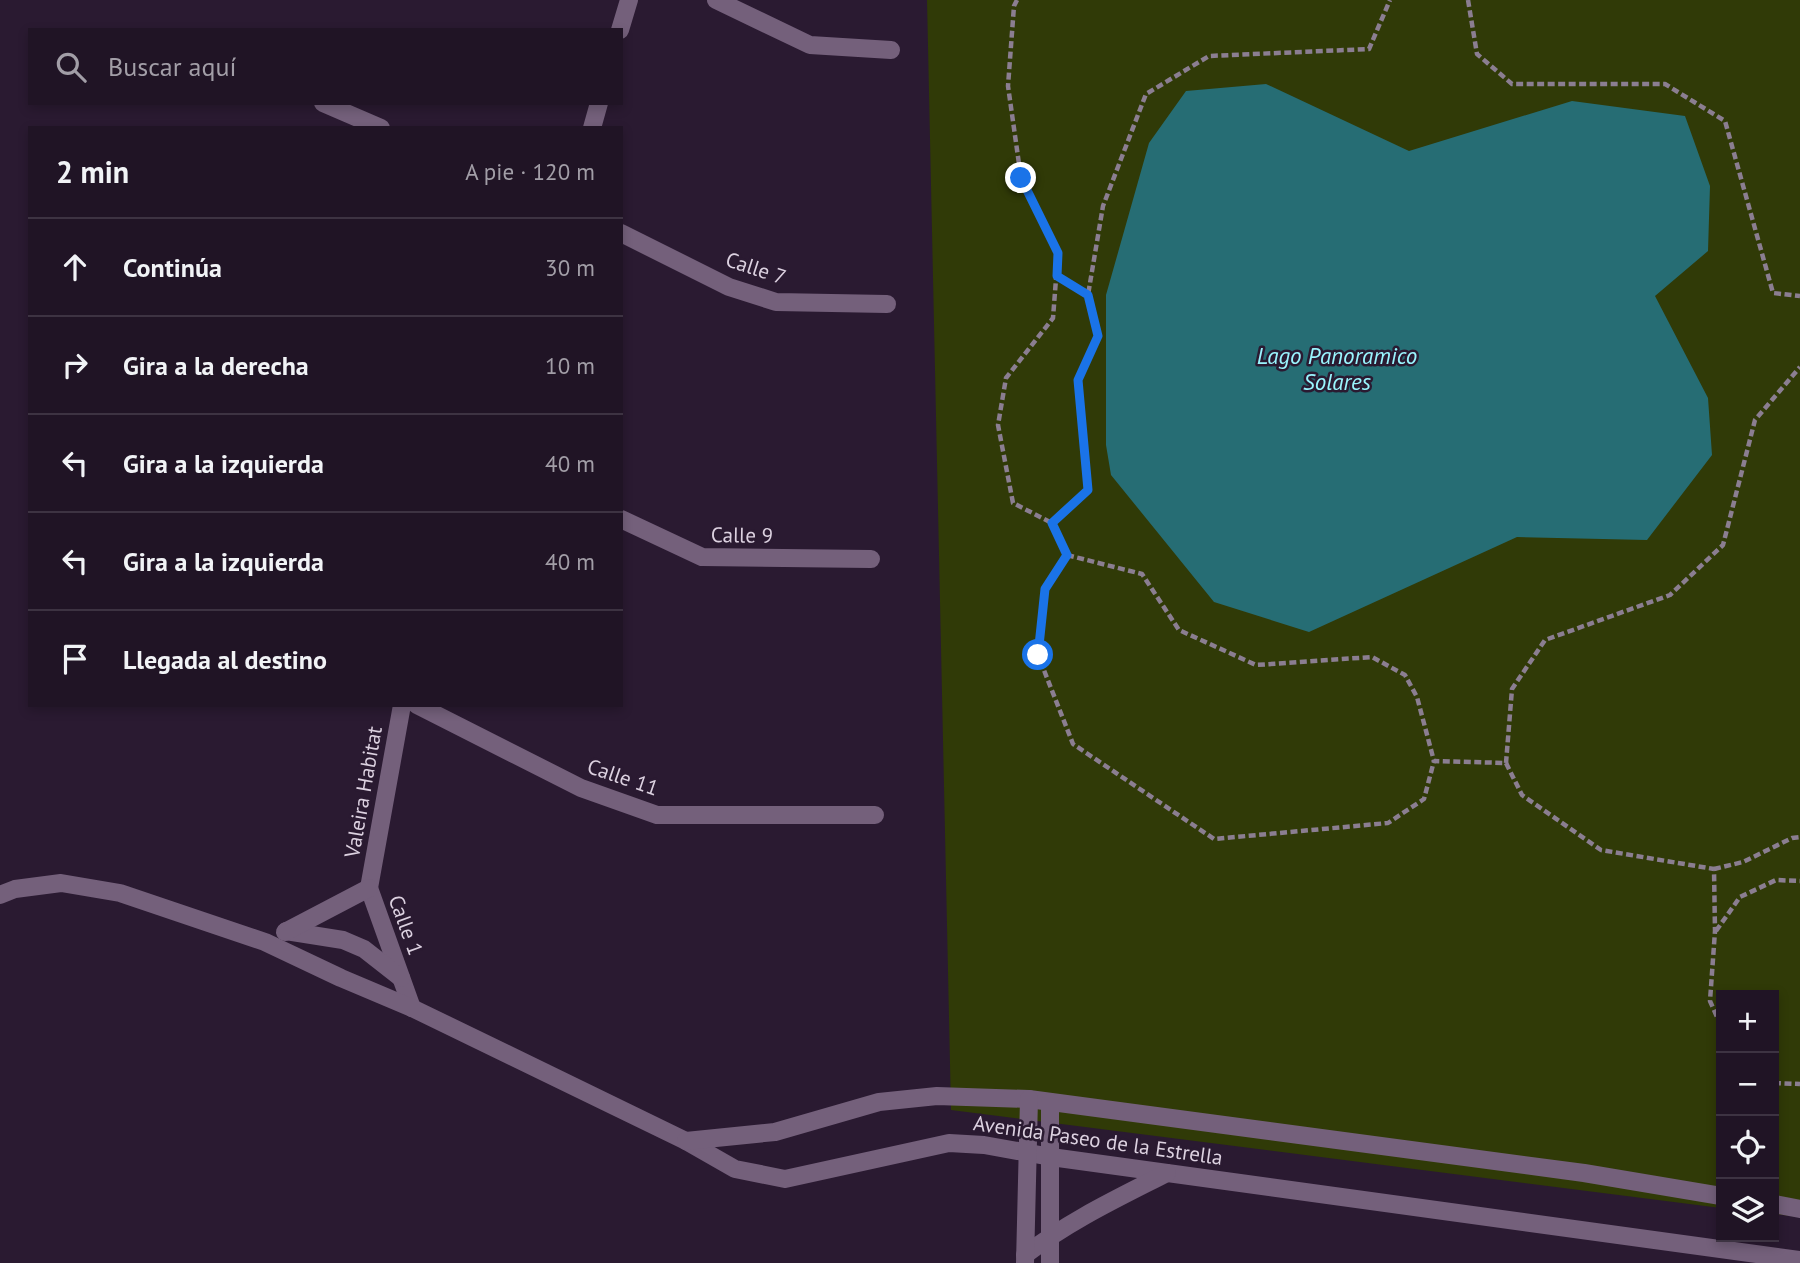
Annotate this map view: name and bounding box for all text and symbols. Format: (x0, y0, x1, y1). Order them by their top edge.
search box (28, 28, 623, 105)
icon: search (52, 48, 90, 86)
text: Buscar aquí (108, 50, 236, 83)
text: 2 min (56, 152, 129, 191)
text: A pie · 120 m (465, 157, 595, 186)
route end (1005, 162, 1036, 193)
street label: Calle 7 (722, 246, 790, 290)
icon: ahead (56, 248, 94, 286)
text: Continúa (123, 251, 222, 284)
text: 30 m (545, 253, 595, 282)
water label: Lago Panoramico Solares (1257, 341, 1417, 396)
icon: right (56, 346, 94, 384)
text: Gira a la derecha (123, 349, 309, 382)
text: 10 m (545, 351, 595, 380)
icon: left (56, 444, 94, 482)
text: Gira a la izquierda (123, 447, 324, 480)
text: 40 m (545, 449, 595, 478)
street label: Calle 9 (711, 521, 773, 549)
icon: left (56, 542, 94, 580)
text: Gira a la izquierda (123, 545, 324, 578)
text: 40 m (545, 547, 595, 576)
route start (1022, 639, 1053, 670)
icon: arrive (56, 640, 94, 678)
text: Llegada al destino (123, 643, 327, 676)
street label: Valeira Habitat (338, 724, 388, 861)
street label: Calle 11 (584, 752, 662, 802)
street label: Calle 1 (383, 891, 429, 959)
map controls (1716, 990, 1779, 1242)
button: + (1716, 990, 1779, 1053)
button: − (1716, 1053, 1779, 1116)
street label: Avenida Paseo de la Estrella (972, 1109, 1224, 1171)
button: locate (1716, 1116, 1779, 1179)
button: layers (1716, 1179, 1779, 1242)

